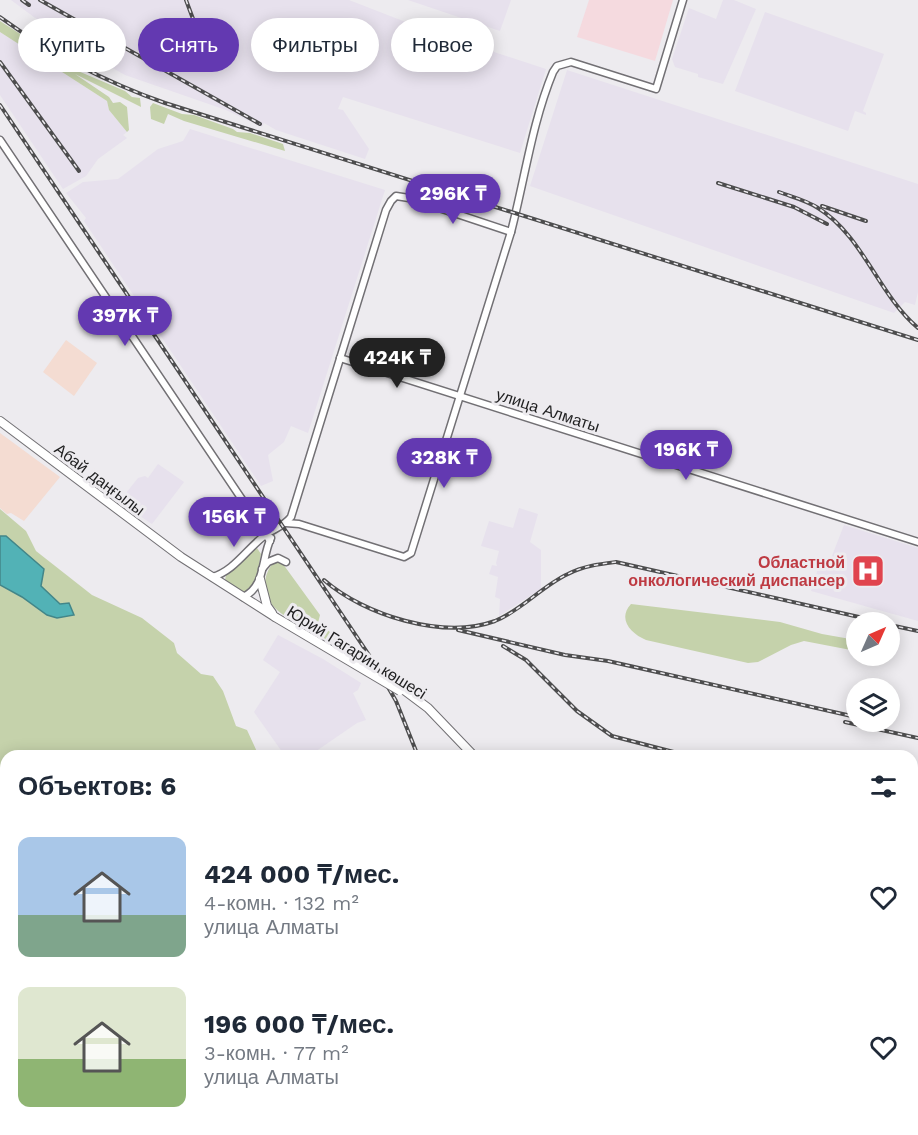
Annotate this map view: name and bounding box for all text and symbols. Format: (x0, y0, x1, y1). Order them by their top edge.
chip: Купить (18, 18, 126, 72)
chip: Снять (138, 18, 239, 72)
chip: Фильтры (251, 18, 379, 72)
chip: Новое (391, 18, 494, 72)
pin: 296K ₸ (404, 174, 502, 225)
text: 296K ₸ (420, 181, 486, 205)
pin: 397K ₸ (76, 296, 174, 347)
text: 397K ₸ (92, 303, 158, 327)
pin: 424K ₸ (348, 338, 446, 389)
text: 424K ₸ (363, 345, 431, 369)
street label: улица Алматы (494, 385, 602, 436)
pin: 196K ₸ (637, 430, 735, 481)
text: 196K ₸ (654, 437, 718, 461)
pin: 328K ₸ (395, 438, 493, 489)
street label: Абай даңғылы (51, 439, 149, 519)
text: 328K ₸ (411, 445, 477, 469)
pin: 156K ₸ (185, 497, 283, 548)
text: 156K ₸ (203, 504, 266, 528)
place label: Областной онкологический диспансер (628, 553, 845, 590)
hospital icon: Областной онкологический диспансер (850, 553, 886, 589)
street label: Юрий Гагарин көшесі (284, 602, 430, 703)
north arrow (846, 612, 900, 666)
map controls (846, 612, 900, 732)
button: layers (846, 678, 900, 732)
icon: filters (867, 770, 900, 803)
text: Объектов: 6 (18, 771, 176, 801)
text: 424 000 ₸/мес. (204, 859, 399, 889)
icon: home (66, 861, 138, 933)
icon: heart (867, 881, 900, 914)
text: 4-комн. · 132 m² (204, 891, 359, 915)
text: улица Алматы (204, 915, 339, 939)
text: 196 000 ₸/мес. (204, 1009, 394, 1039)
icon: home (66, 1011, 138, 1083)
icon: heart (867, 1031, 900, 1064)
text: 3-комн. · 77 m² (204, 1041, 348, 1065)
text: улица Алматы (204, 1065, 339, 1089)

